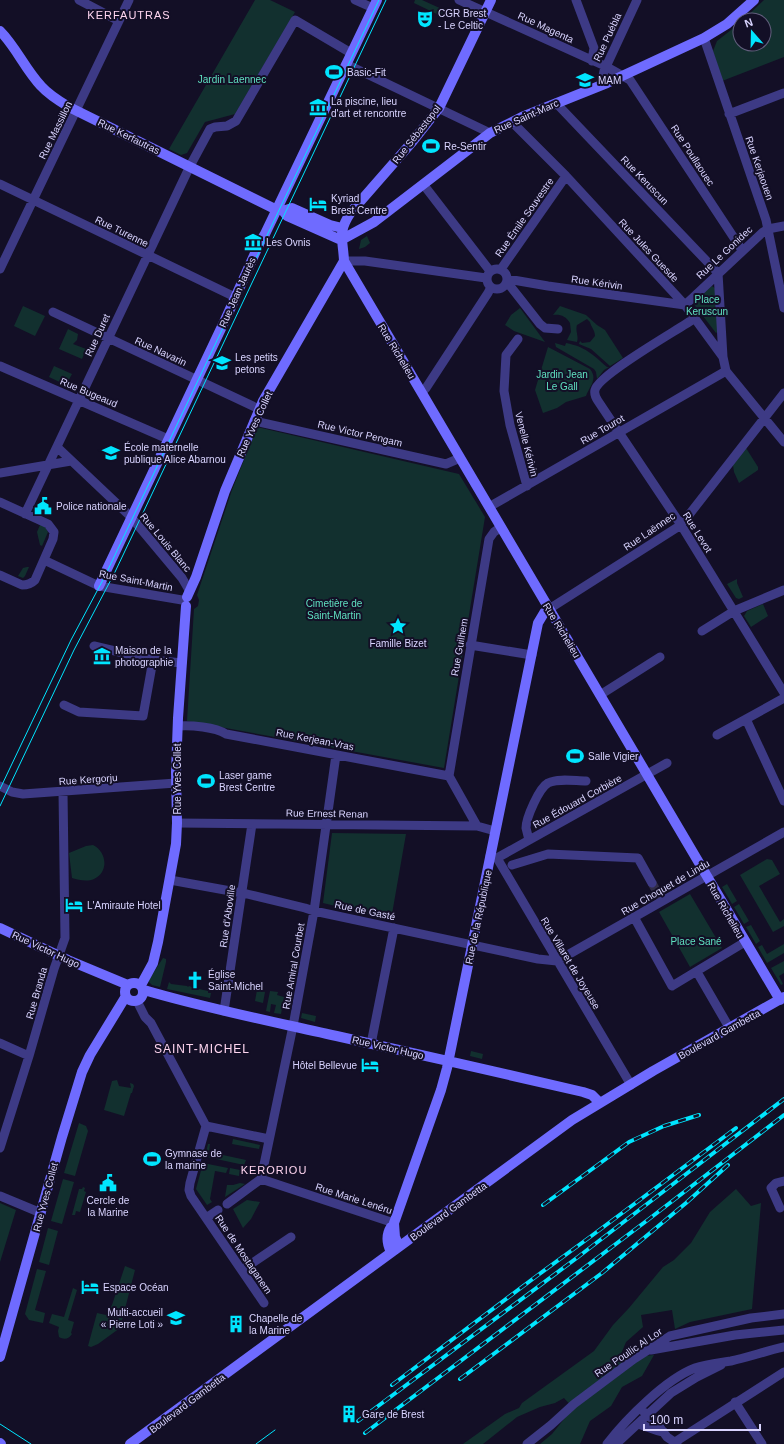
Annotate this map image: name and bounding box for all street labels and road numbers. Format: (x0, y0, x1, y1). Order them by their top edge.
street label: Rue Magenta (516, 10, 576, 45)
street label: Rue Puébla (591, 11, 624, 63)
street label: Rue Saint-Marc (492, 97, 560, 136)
street label: Rue Massillon (37, 100, 74, 161)
street label: Rue Sébastopol (390, 103, 443, 166)
street label: Rue Kerfautras (96, 117, 161, 156)
street label: Rue Poullaouec (669, 123, 716, 188)
street label: Rue Kerjaouen (743, 135, 776, 201)
street label: Rue Keruscun (619, 154, 671, 207)
street label: Rue Émile Souvestre (492, 175, 556, 259)
street label: Rue Turenne (93, 214, 151, 249)
street label: Rue Jules Guesde (617, 217, 681, 284)
street label: Rue Le Gonidec (694, 224, 755, 281)
street label: Rue Jean Jaurès (217, 255, 258, 329)
street label: Rue Kérivin (571, 273, 623, 292)
street label: Rue Duret (83, 312, 112, 358)
street label: Rue Richelieu (376, 322, 417, 381)
street label: Rue Navarin (133, 335, 188, 368)
street label: Rue Bugeaud (59, 375, 119, 409)
street label: Rue Yves Collet (234, 390, 275, 459)
street label: Venelle Kérivin (513, 411, 540, 478)
street label: Rue Tourot (578, 412, 626, 446)
street label: Rue Victor Pengam (316, 418, 403, 449)
street label: Rue Laënnec (622, 510, 677, 553)
street label: Rue Levot (681, 510, 714, 555)
street label: Rue Louis Blanc (138, 511, 193, 574)
street label: Rue Saint-Martin (98, 568, 174, 593)
street label: Rue Richelieu (541, 601, 582, 660)
street label: Rue Guilhem (449, 617, 470, 677)
street label: Rue Kerjean-Vras (275, 727, 355, 752)
street label: Rue Yves Collet (172, 743, 183, 814)
street label: Rue Édouard Corbière (530, 771, 624, 831)
street label: Rue Kergorju (58, 772, 118, 787)
street label: Rue Ernest Renan (286, 807, 368, 820)
street label: Rue Choquet de Lindu (619, 858, 711, 917)
street label: Rue de la République (463, 868, 494, 965)
street label: Rue Richelieu (705, 881, 746, 940)
street label: Rue d'Aboville (218, 883, 237, 948)
street label: Rue de Gasté (334, 899, 397, 922)
street label: Rue Villaret de Joyeuse (539, 915, 603, 1012)
street label: Rue Amiral Courbet (280, 922, 307, 1010)
street label: Rue Victor Hugo (10, 929, 82, 970)
street label: Rue Branda (24, 966, 49, 1020)
street label: Boulevard Gambetta (676, 1007, 762, 1061)
street label: Rue Victor Hugo (351, 1034, 425, 1061)
street label: Rue Yves Collet (31, 1161, 60, 1233)
street label: Boulevard Gambetta (408, 1180, 489, 1243)
street label: Rue Marie Lenéru (314, 1181, 394, 1216)
street label: Rue de Mostaganem (213, 1213, 274, 1296)
street label: Rue Poullic Al Lor (592, 1325, 665, 1379)
street label: Boulevard Gambetta (147, 1371, 228, 1435)

